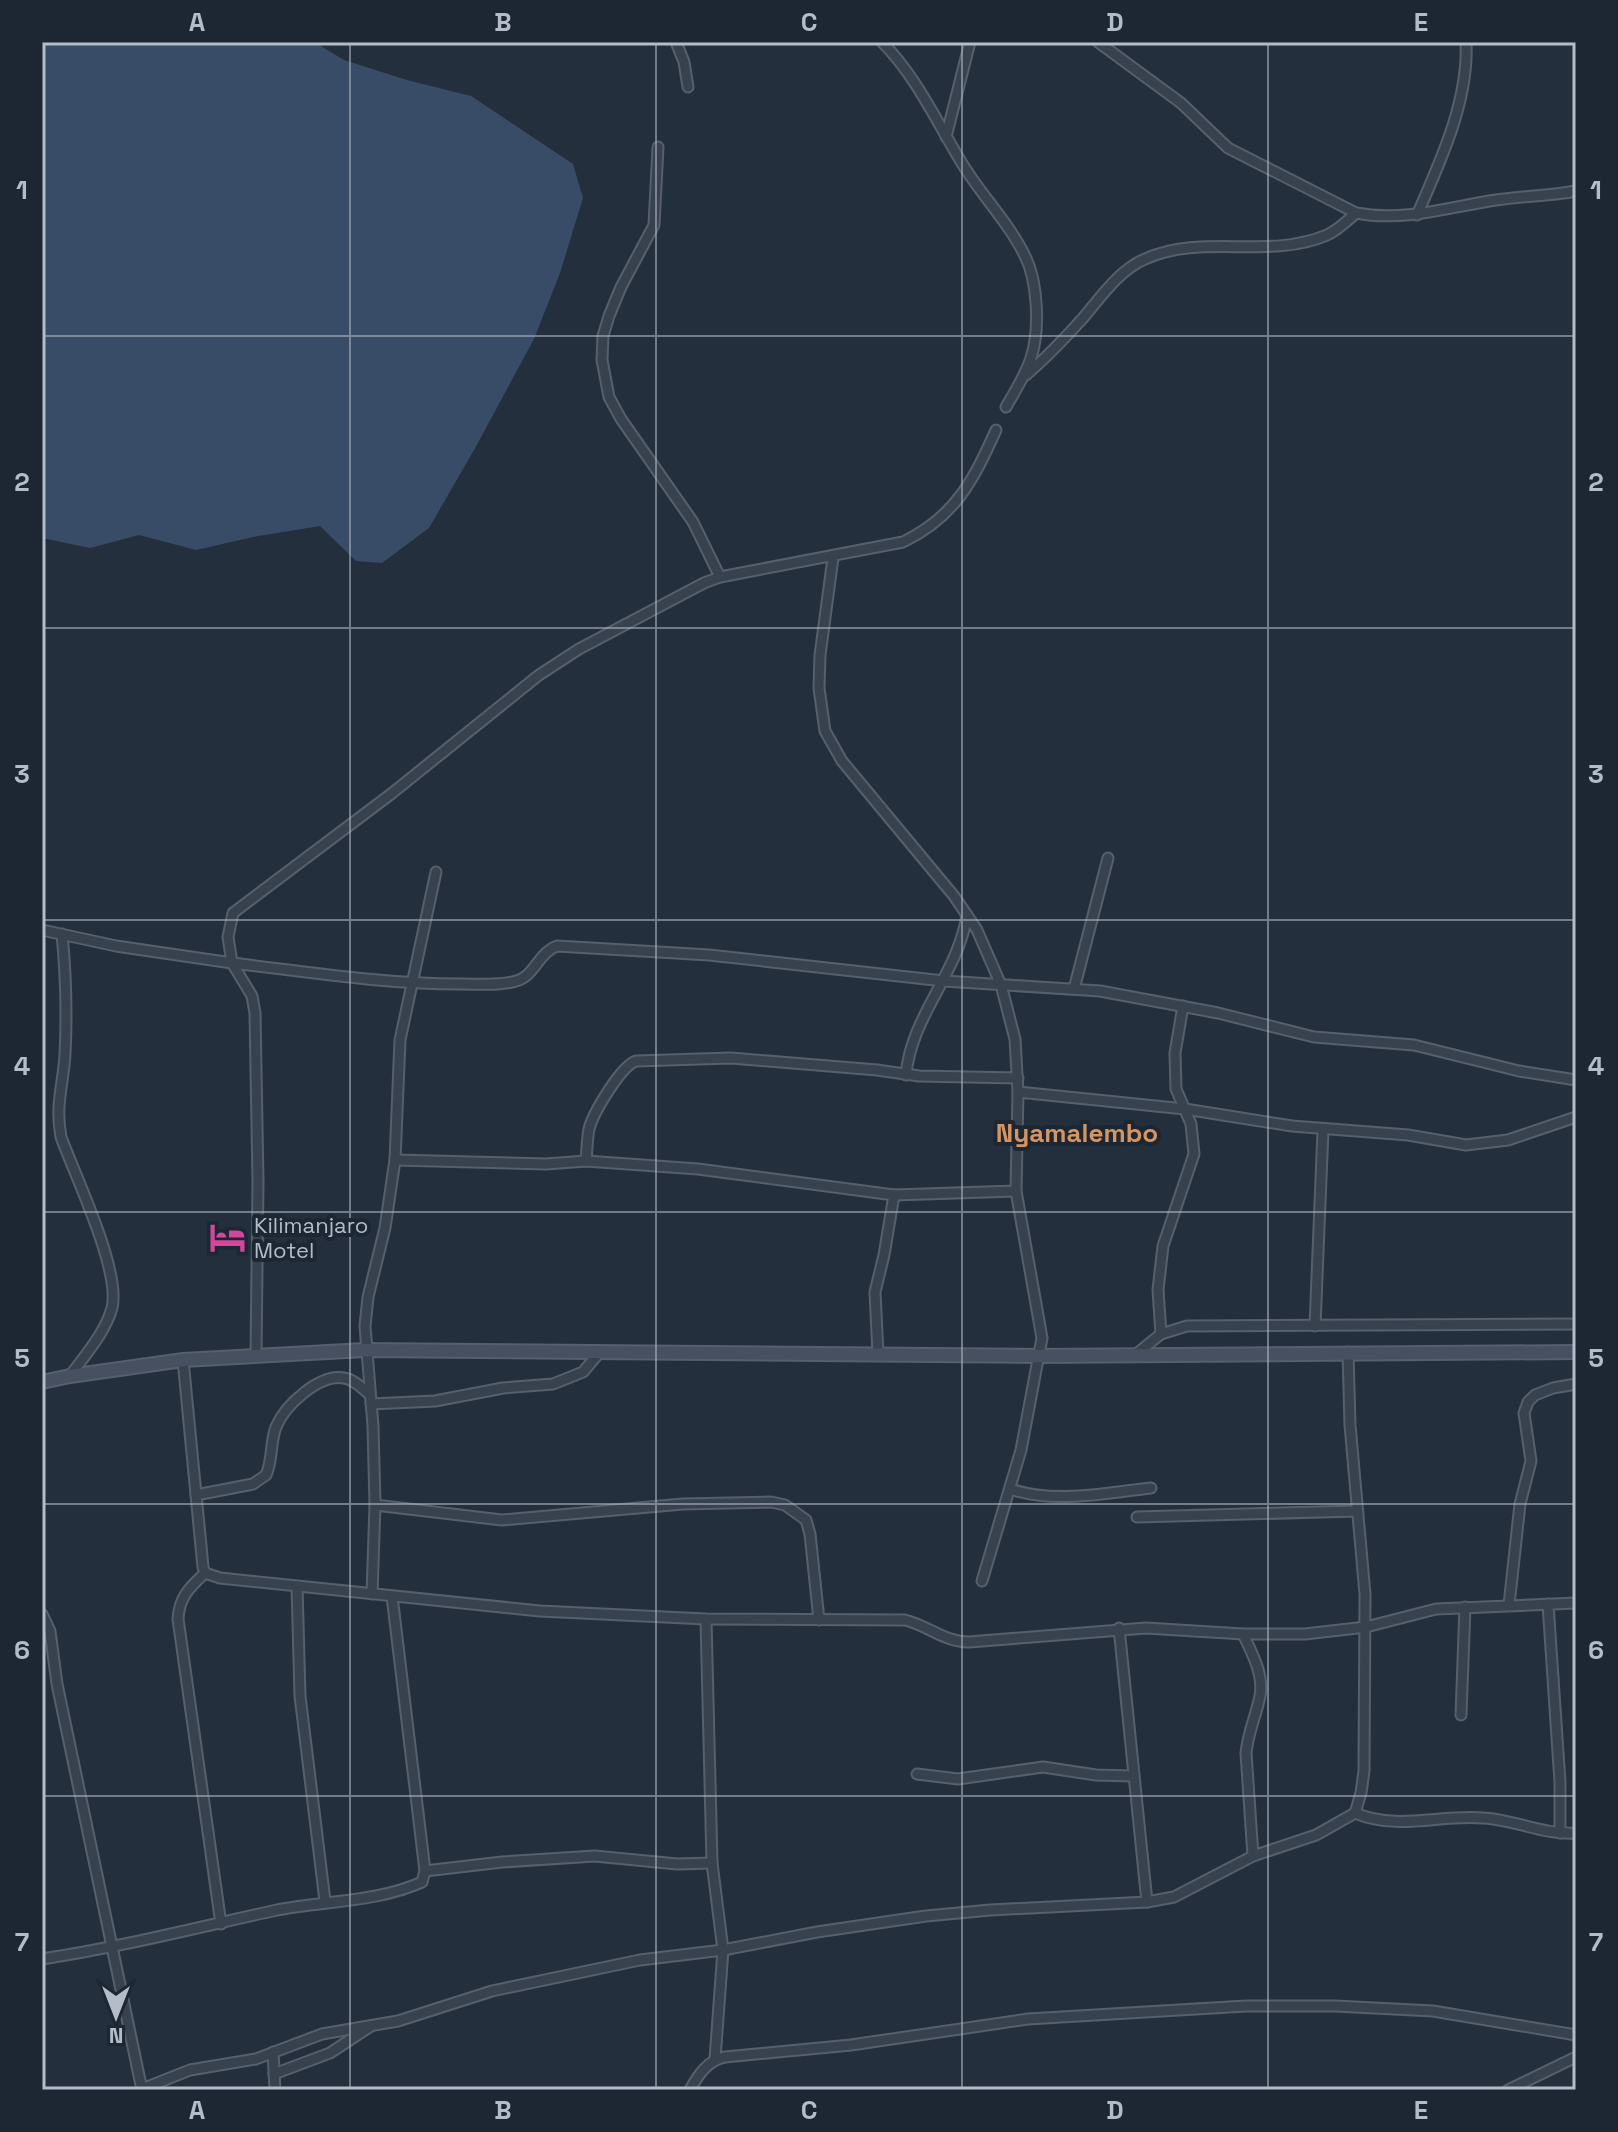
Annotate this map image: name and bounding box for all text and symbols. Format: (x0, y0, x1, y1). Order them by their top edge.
text: A (189, 5, 206, 39)
text: B (494, 5, 512, 39)
text: C (801, 5, 817, 39)
text: D (1106, 5, 1124, 39)
text: E (1414, 5, 1428, 39)
text: 1 (16, 173, 28, 207)
text: 1 (1590, 173, 1602, 207)
text: 2 (14, 465, 30, 499)
text: 2 (1588, 465, 1604, 499)
text: 3 (14, 757, 30, 791)
text: 3 (1588, 757, 1604, 791)
text: 4 (14, 1049, 30, 1083)
text: 4 (1588, 1049, 1604, 1083)
district label: Nyamalembo (996, 1116, 1158, 1150)
place label: Kilimanjaro Motel (254, 1211, 368, 1264)
hotel icon: Kilimanjaro Motel (209, 1219, 247, 1257)
text: 5 (14, 1341, 30, 1375)
text: 5 (1588, 1341, 1604, 1375)
text: 6 (14, 1633, 30, 1667)
text: 6 (1588, 1633, 1604, 1667)
text: 7 (15, 1925, 29, 1959)
text: 7 (1589, 1925, 1603, 1959)
north arrow (76, 1976, 156, 2056)
text: N (109, 2022, 123, 2050)
text: A (189, 2093, 206, 2127)
text: B (494, 2093, 512, 2127)
text: C (801, 2093, 817, 2127)
text: D (1106, 2093, 1124, 2127)
text: E (1414, 2093, 1428, 2127)

